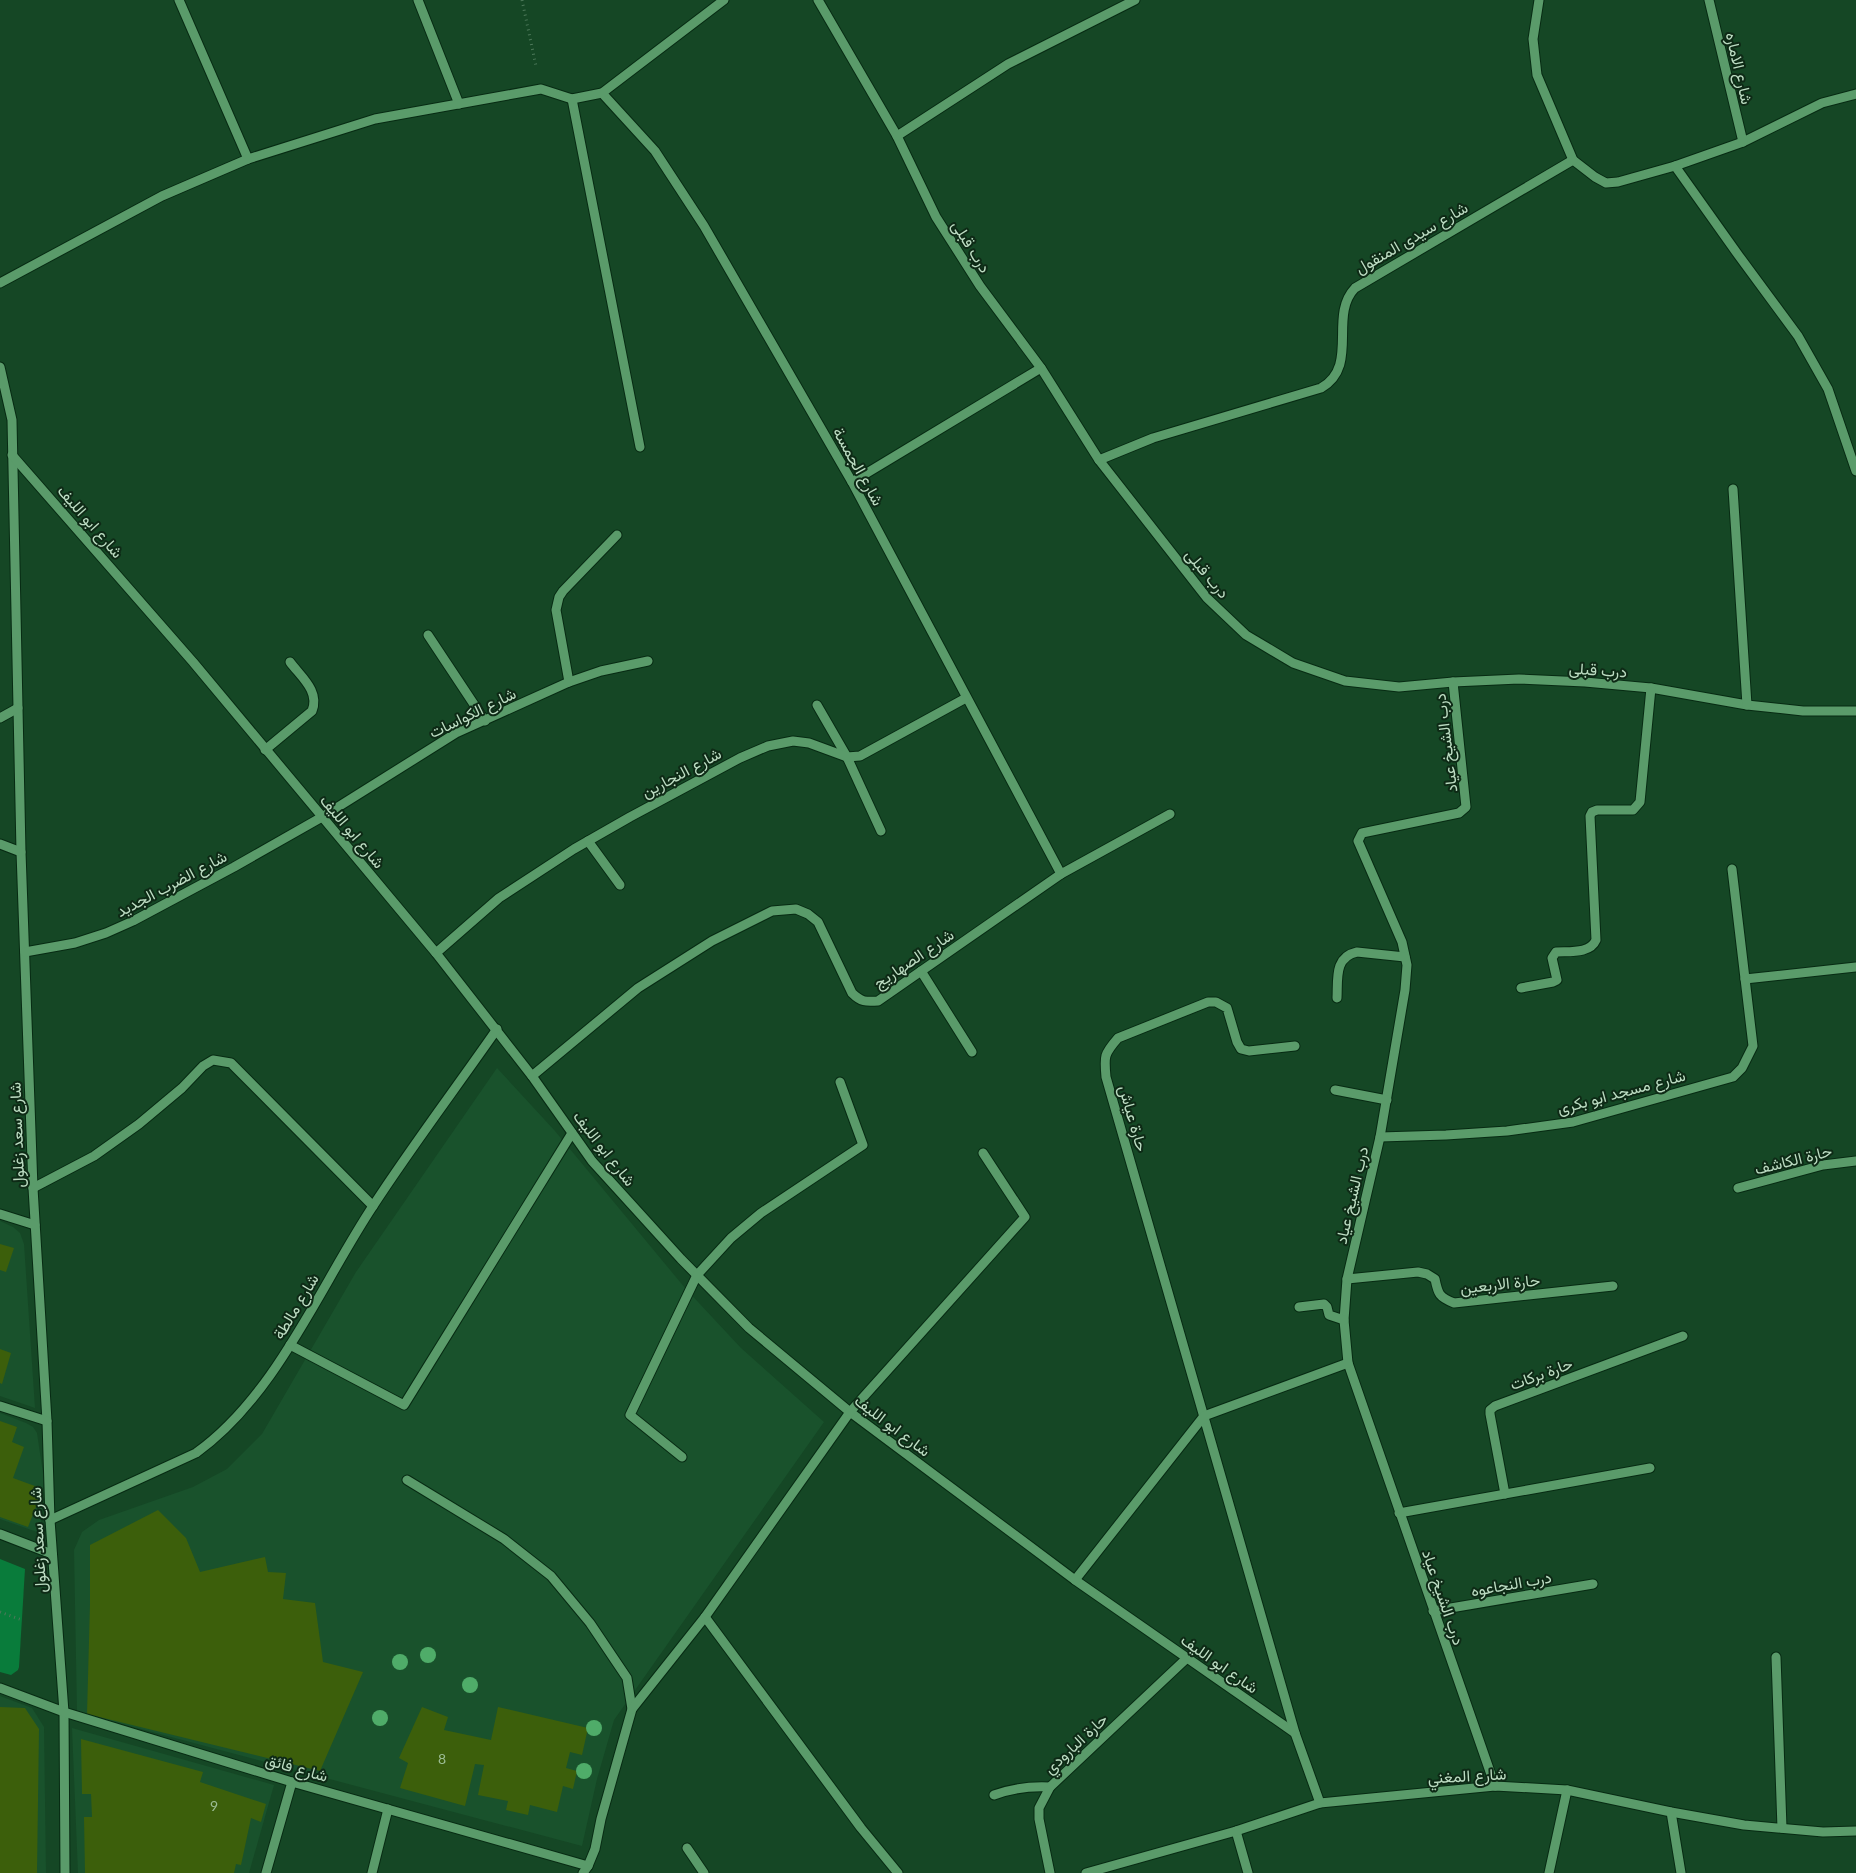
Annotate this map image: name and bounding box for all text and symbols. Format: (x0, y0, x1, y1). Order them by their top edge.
street label: شارع الاماره (1720, 30, 1758, 107)
street label: شارع سيدى المنقول (1351, 197, 1472, 280)
street label: درب قبلى (947, 216, 996, 277)
street label: شارع الجمسة (827, 424, 888, 510)
street label: شارع ابو الليف (52, 481, 128, 563)
street label: درب قبلى (1180, 545, 1234, 603)
street label: درب قبلى (1568, 657, 1628, 683)
street label: شارع الكواسات (425, 683, 520, 744)
street label: درب الشيخ عياد (1430, 692, 1463, 794)
street label: شارع النجارين (638, 743, 726, 804)
street label: شارع ابو الليف (314, 790, 389, 874)
street label: شارع الضرب الجديد (112, 846, 231, 923)
street label: شارع الصهاريج (869, 924, 958, 994)
street label: شارع مسجد ابو بكرى (1555, 1065, 1688, 1120)
street label: شارع سعد زغلول (5, 1082, 30, 1188)
street label: حارة عياش (1114, 1083, 1153, 1154)
street label: شارع ابو الليف (567, 1107, 640, 1191)
street label: حارة الكاشف (1752, 1140, 1834, 1180)
street label: درب الشيخ عياد (1331, 1144, 1374, 1246)
street label: حارة الاربعين (1459, 1269, 1541, 1299)
street label: شارع مالطة (268, 1270, 324, 1344)
street label: حارة بركات (1507, 1353, 1576, 1395)
street label: شارع ابو الليف (850, 1390, 935, 1462)
street label: شارع سعد زغلول (25, 1487, 52, 1593)
street label: درب الشيخ عياد (1416, 1547, 1469, 1648)
street label: درب النجاعوه (1469, 1567, 1553, 1601)
street label: شارع ابو الليف (1176, 1629, 1262, 1699)
street label: حارة البارودي (1039, 1709, 1114, 1781)
street label: شارع فائق (263, 1749, 330, 1788)
house number: 8 (438, 1750, 446, 1767)
street label: شارع المغني (1427, 1763, 1507, 1792)
house number: 9 (210, 1797, 218, 1814)

